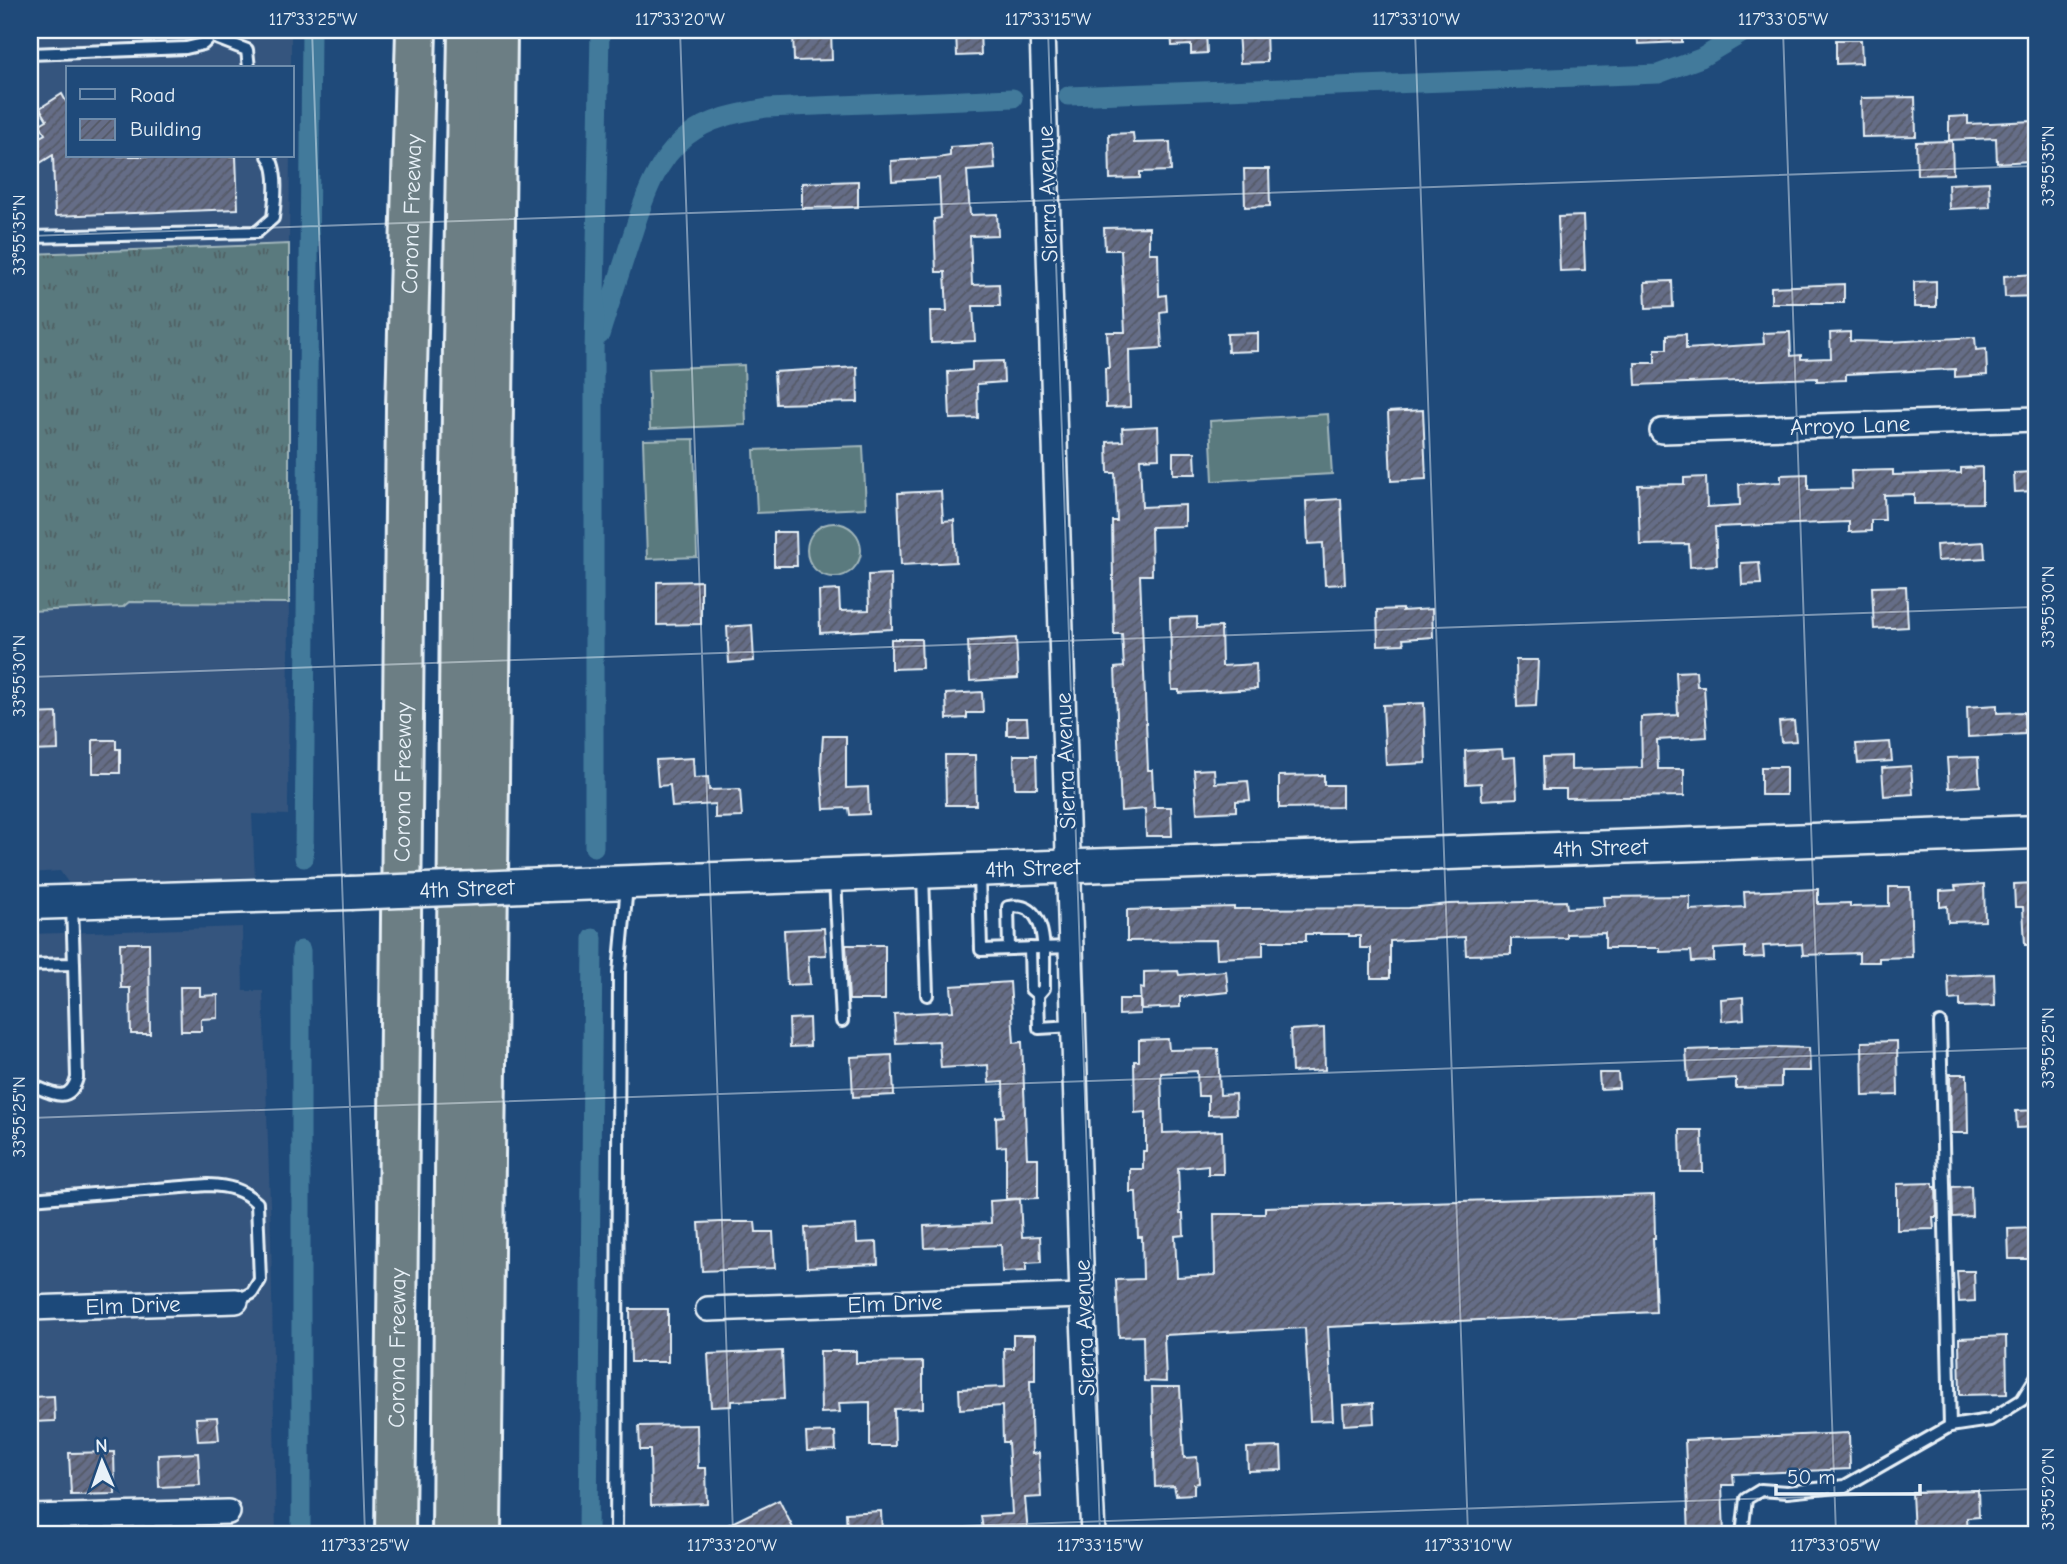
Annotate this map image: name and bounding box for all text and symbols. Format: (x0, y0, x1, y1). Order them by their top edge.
text: 117°33'25"W (269, 9, 358, 30)
text: 117°33'20"W (635, 9, 725, 30)
text: 117°33'15"W (1005, 9, 1092, 30)
text: 117°33'10"W (1372, 9, 1460, 30)
text: 117°33'05"W (1738, 9, 1829, 30)
legend (66, 66, 294, 158)
text: Road (130, 83, 175, 107)
text: Building (130, 117, 202, 141)
street label: Sierra Avenue (1032, 125, 1063, 263)
text: 33°55'35"N (2038, 125, 2059, 207)
street label: Corona Freeway (396, 133, 427, 294)
text: 33°55'35"N (9, 194, 30, 276)
street label: Arroyo Lane (1789, 410, 1911, 441)
text: 33°55'30"N (2038, 566, 2059, 648)
text: 33°55'30"N (9, 635, 30, 717)
street label: Sierra Avenue (1050, 692, 1081, 830)
street label: Corona Freeway (389, 701, 417, 862)
street label: 4th Street (1552, 833, 1650, 863)
street label: 4th Street (985, 853, 1082, 883)
street label: 4th Street (419, 873, 517, 904)
text: 33°55'25"N (2038, 1007, 2059, 1089)
text: 33°55'25"N (9, 1076, 30, 1158)
street label: Sierra Avenue (1069, 1259, 1100, 1397)
street label: Corona Freeway (383, 1267, 412, 1428)
street label: Elm Drive (847, 1288, 943, 1319)
street label: Elm Drive (85, 1290, 181, 1321)
north arrow (66, 1428, 136, 1498)
text: N (95, 1435, 108, 1457)
text: 33°55'20"N (2038, 1448, 2059, 1530)
scale bar (1776, 1452, 1920, 1496)
text: 50 m (1787, 1465, 1836, 1489)
text: 117°33'25"W (321, 1535, 410, 1556)
text: 117°33'20"W (687, 1535, 777, 1556)
text: 117°33'15"W (1057, 1535, 1144, 1556)
text: 117°33'10"W (1424, 1535, 1512, 1556)
text: 117°33'05"W (1790, 1535, 1881, 1556)

